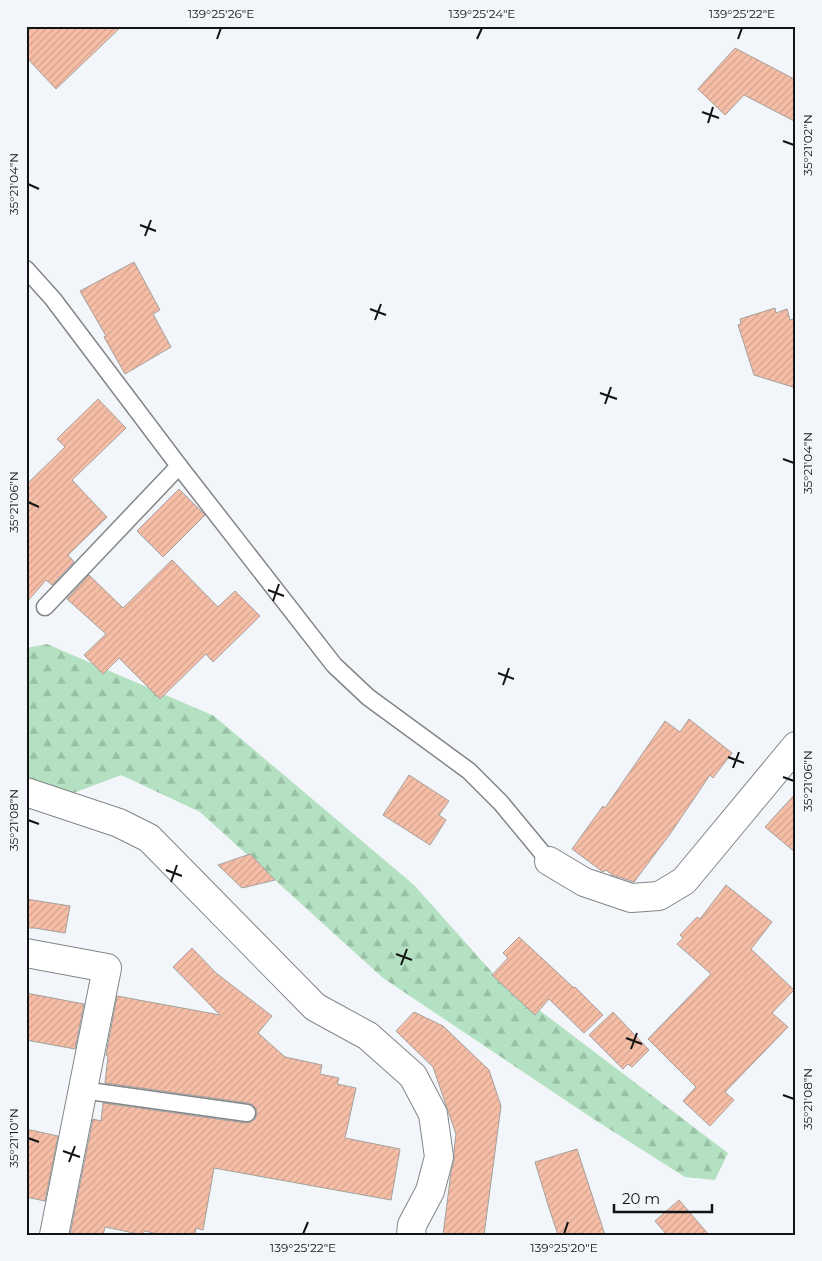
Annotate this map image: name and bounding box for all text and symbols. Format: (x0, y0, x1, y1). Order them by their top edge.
text: 139°25'26"E (188, 6, 254, 21)
text: 139°25'24"E (449, 6, 515, 21)
text: 139°25'22"E (709, 6, 775, 21)
text: 35°21'02"N (800, 114, 815, 176)
text: 35°21'04"N (6, 153, 21, 215)
text: 35°21'04"N (800, 432, 815, 494)
text: 35°21'06"N (6, 471, 21, 533)
text: 35°21'06"N (800, 750, 815, 812)
text: 35°21'08"N (6, 789, 21, 851)
text: 35°21'08"N (800, 1068, 815, 1130)
text: 35°21'10"N (6, 1108, 21, 1168)
scale bar (614, 1181, 712, 1213)
text: 20 m (622, 1189, 660, 1208)
text: 139°25'22"E (270, 1240, 336, 1255)
text: 139°25'20"E (530, 1240, 598, 1255)

